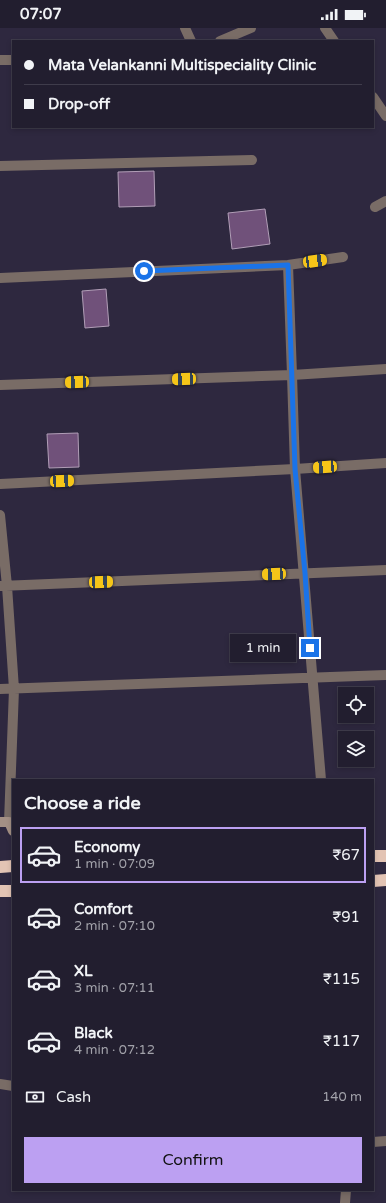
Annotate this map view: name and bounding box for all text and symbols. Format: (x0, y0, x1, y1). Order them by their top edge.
text: 07:07 (20, 5, 62, 23)
text: Mata Velankanni Multispeciality Clinic (48, 56, 316, 74)
text: Drop-off (48, 95, 110, 113)
car (302, 253, 328, 269)
route start (135, 262, 153, 280)
car (172, 373, 196, 385)
car (65, 376, 89, 388)
car (313, 460, 337, 474)
car (50, 474, 74, 488)
car (262, 567, 286, 581)
car (89, 576, 113, 588)
callout: 1 min (230, 634, 296, 662)
route end (301, 639, 319, 657)
text: 1 min (246, 640, 280, 656)
map controls (338, 687, 374, 767)
button: locate (338, 687, 374, 723)
button: layers (338, 731, 374, 767)
text: Choose a ride (24, 792, 141, 814)
icon: car (26, 837, 62, 873)
text: Economy (74, 838, 140, 856)
text: ₹67 (332, 846, 360, 864)
text: 1 min · 07:09 (74, 856, 155, 872)
icon: car (26, 899, 62, 935)
text: Comfort (74, 900, 133, 918)
text: ₹91 (332, 908, 360, 926)
text: 2 min · 07:10 (74, 918, 155, 934)
icon: car (26, 961, 62, 997)
text: XL (74, 962, 93, 980)
text: ₹115 (323, 970, 360, 988)
text: 3 min · 07:11 (74, 980, 155, 996)
icon: car (26, 1023, 62, 1059)
text: Black (74, 1024, 113, 1042)
text: ₹117 (323, 1032, 360, 1050)
text: 4 min · 07:12 (74, 1042, 155, 1058)
icon: cash (24, 1086, 46, 1108)
text: Cash (56, 1088, 91, 1106)
text: 140 m (322, 1089, 362, 1105)
button: Confirm (24, 1137, 362, 1183)

